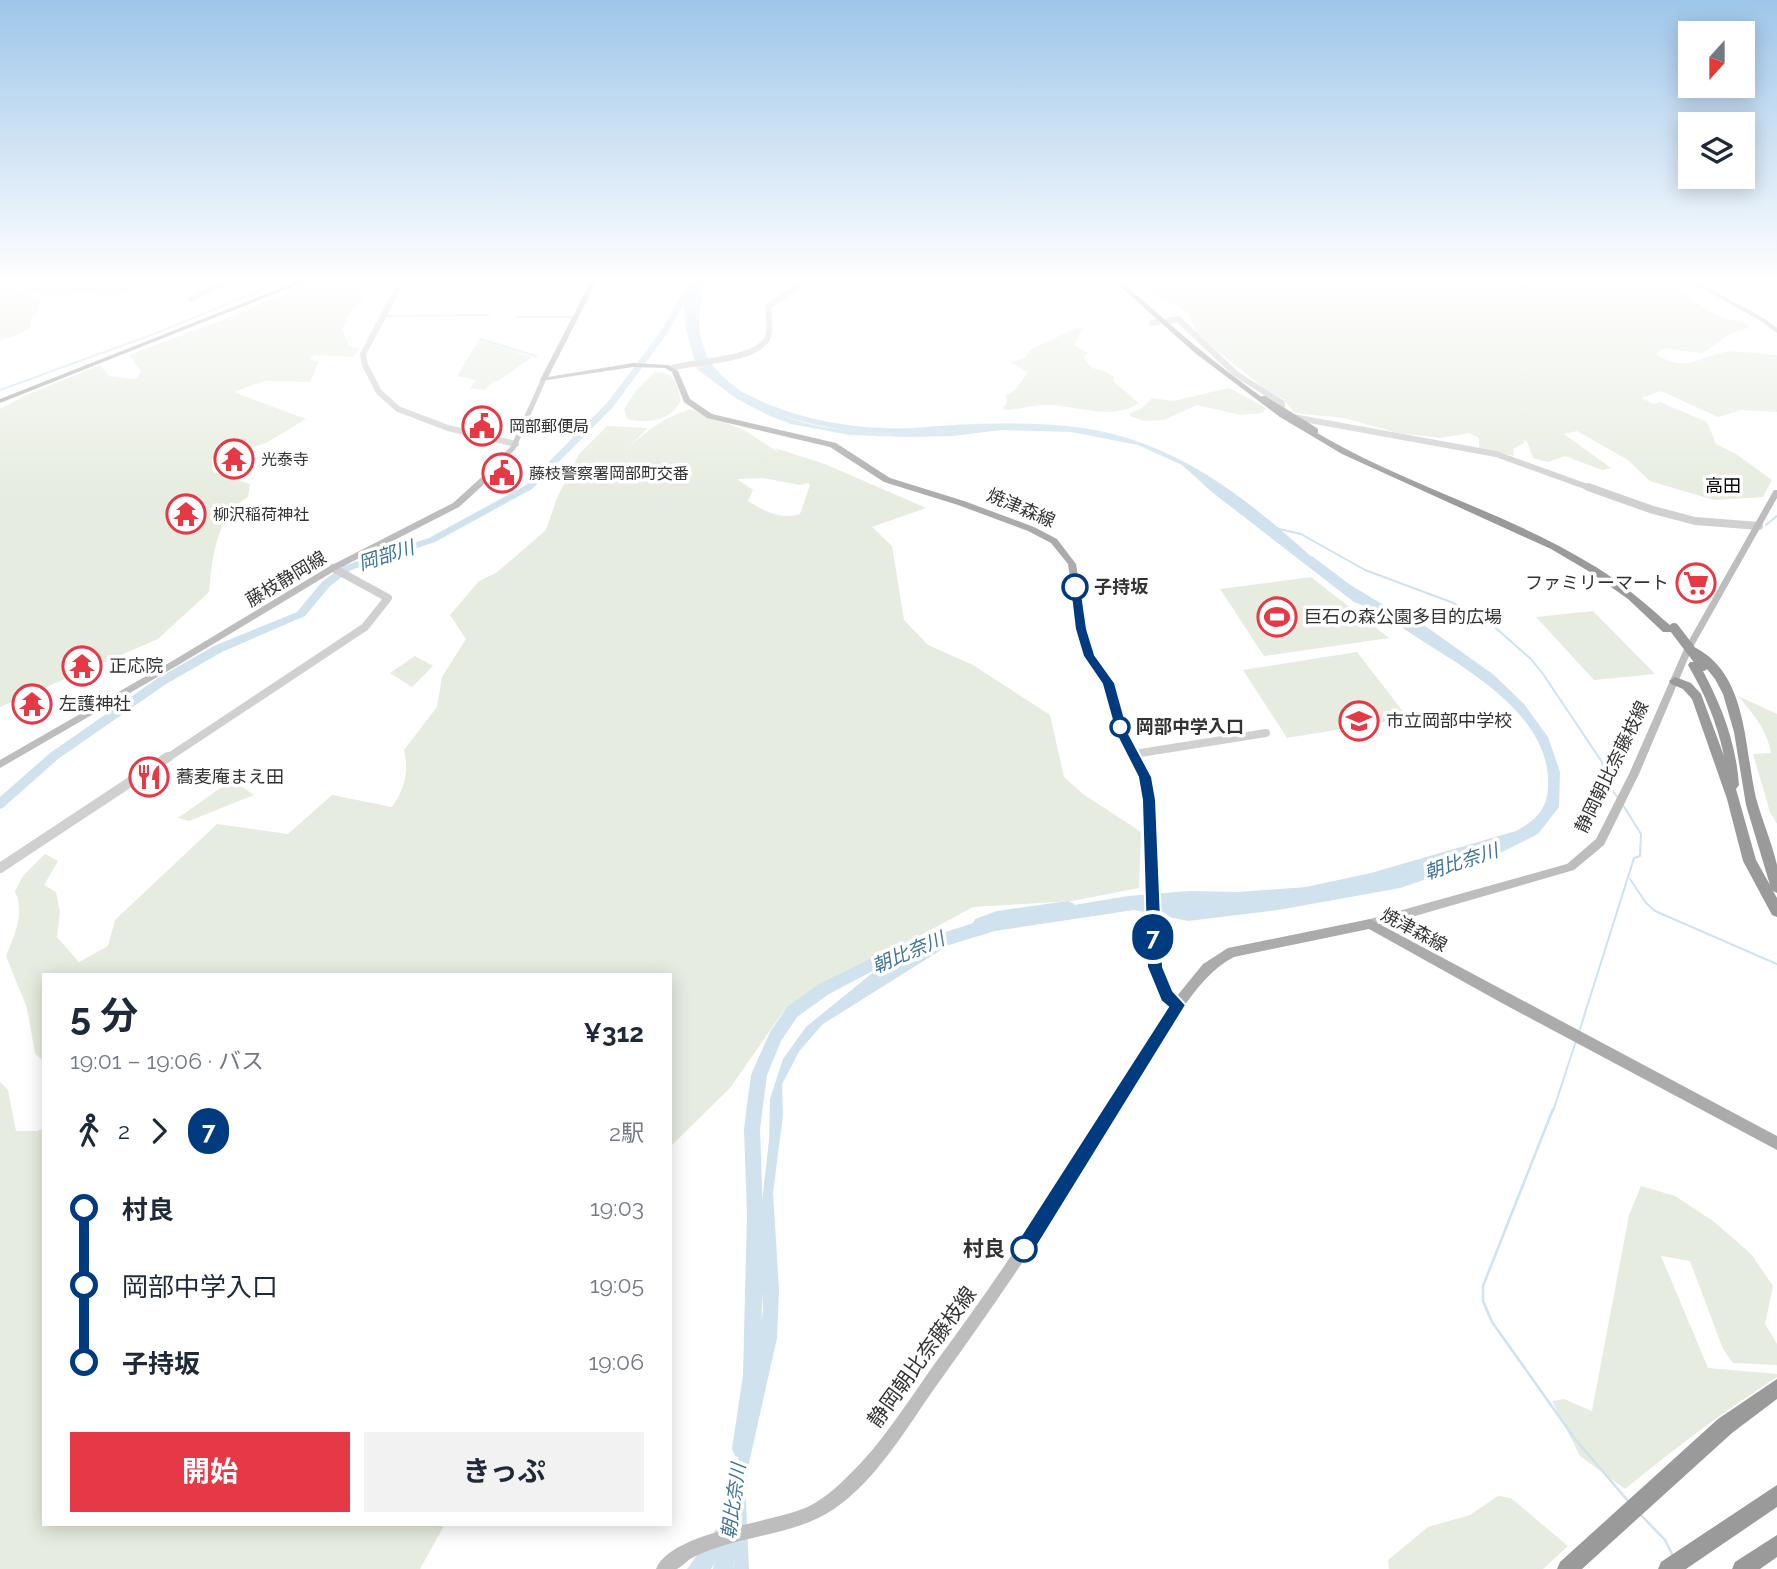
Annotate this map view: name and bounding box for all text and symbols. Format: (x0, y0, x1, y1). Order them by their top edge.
north arrow (1678, 21, 1755, 98)
map controls (1678, 21, 1755, 189)
button: layers (1678, 112, 1755, 189)
public building icon: 岡部郵便局 (461, 405, 503, 447)
place label: 岡部郵便局 (509, 417, 589, 436)
temple icon: 光泰寺 (213, 438, 255, 480)
place label: 光泰寺 (261, 450, 309, 469)
public building icon: 藤枝警察署岡部町交番 (481, 452, 523, 494)
place label: 藤枝警察署岡部町交番 (529, 464, 689, 483)
district label: 高田 (1705, 475, 1741, 496)
street label: 焼津森線 (984, 484, 1058, 531)
temple icon: 柳沢稲荷神社 (165, 493, 207, 535)
place label: 柳沢稲荷神社 (213, 505, 309, 524)
water label: 岡部川 (355, 535, 418, 574)
street label: 藤枝静岡線 (242, 546, 330, 611)
supermarket icon: ファミリーマート (1675, 562, 1717, 604)
place label: ファミリーマート (1525, 572, 1669, 593)
marker: 子持坂 (1062, 574, 1088, 600)
place label: 子持坂 (1094, 576, 1149, 597)
sports icon: 巨石の森公園多目的広場 (1256, 596, 1298, 638)
place label: 巨石の森公園多目的広場 (1304, 606, 1502, 627)
temple icon: 正応院 (61, 645, 103, 687)
place label: 正応院 (109, 655, 163, 676)
temple icon: 左護神社 (11, 683, 53, 725)
place label: 左護神社 (59, 693, 131, 714)
street label: 静岡朝比奈藤枝線 (1571, 697, 1653, 836)
school or university icon: 市立岡部中学校 (1338, 700, 1380, 742)
place label: 市立岡部中学校 (1386, 710, 1512, 731)
place label: 岡部中学入口 (1136, 716, 1244, 737)
marker: 岡部中学入口 (1110, 717, 1130, 737)
restaurant icon: 蕎麦庵まえ田 (128, 756, 170, 798)
place label: 蕎麦庵まえ田 (176, 766, 284, 787)
water label: 朝比奈川 (1421, 838, 1502, 883)
street label: 焼津森線 (1378, 903, 1451, 956)
line badge: 7 (1130, 914, 1176, 960)
text: 7 (1146, 922, 1160, 951)
water label: 朝比奈川 (869, 926, 949, 977)
text: 5 分 (70, 993, 138, 1038)
text: ¥312 (583, 1018, 644, 1048)
text: 19:01 – 19:06 · バス (70, 1047, 264, 1074)
icon: walk (70, 1112, 108, 1150)
icon: forward (140, 1112, 178, 1150)
text: 7 (202, 1116, 215, 1145)
text: 2 (118, 1117, 130, 1144)
text: 2駅 (609, 1119, 644, 1146)
text: 19:03 (590, 1194, 644, 1221)
text: 村良 (122, 1195, 174, 1225)
place label: 村良 (963, 1236, 1005, 1261)
marker: 村良 (1011, 1236, 1037, 1262)
text: 19:05 (590, 1271, 644, 1298)
text: 岡部中学入口 (122, 1272, 278, 1302)
street label: 静岡朝比奈藤枝線 (862, 1281, 981, 1432)
text: 19:06 (588, 1348, 644, 1375)
text: 子持坂 (122, 1349, 200, 1379)
button: 開始 (70, 1432, 350, 1512)
button: きっぷ (364, 1432, 644, 1512)
water label: 朝比奈川 (717, 1460, 749, 1540)

